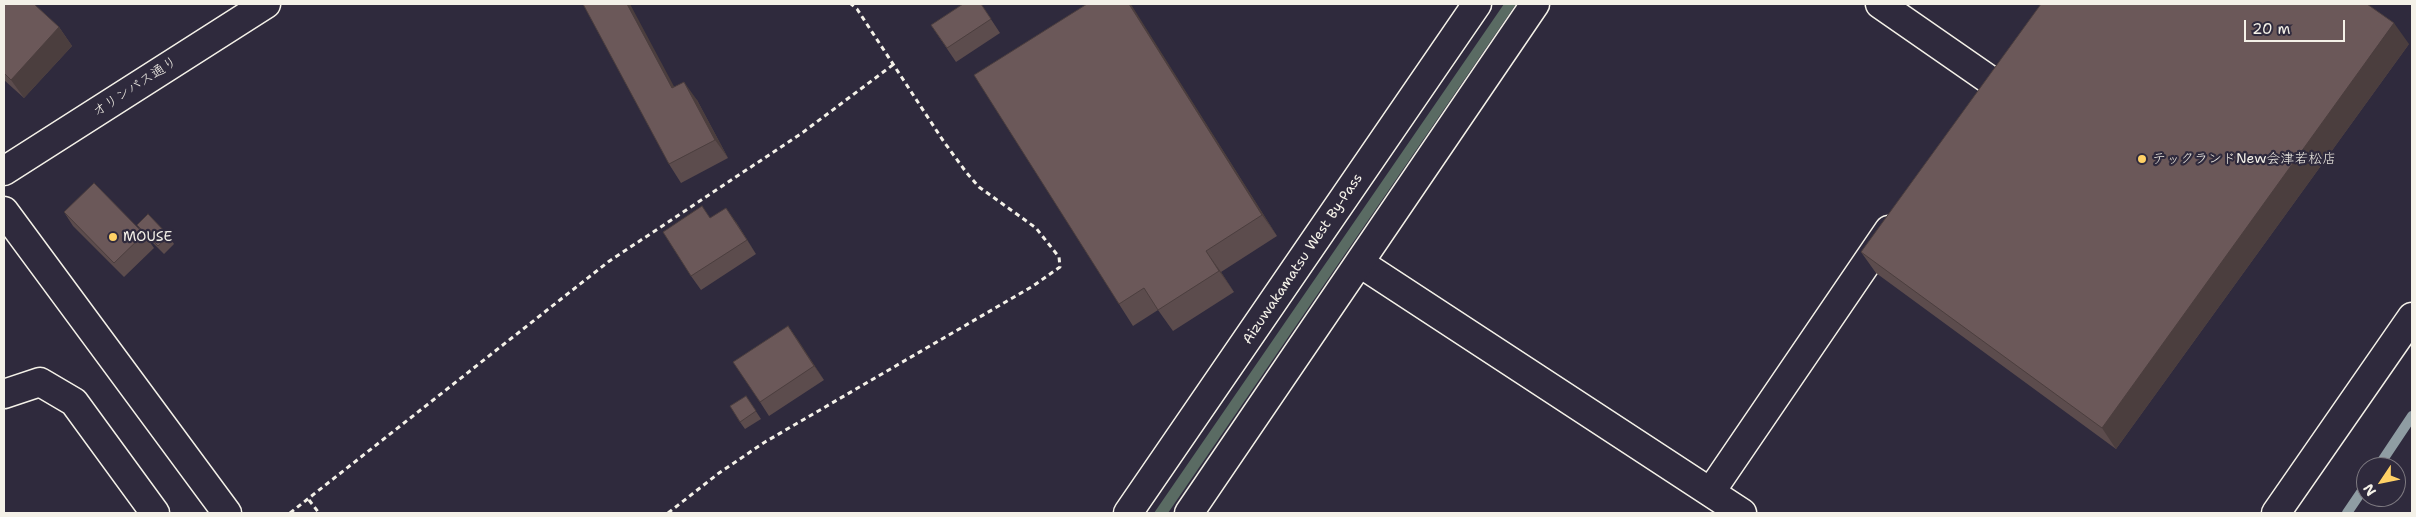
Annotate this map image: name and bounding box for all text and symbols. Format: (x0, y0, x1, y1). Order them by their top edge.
scale bar (2246, 10, 2347, 42)
text: 20 m (2252, 19, 2291, 39)
street label: オリンパス通り (89, 53, 181, 121)
place label: テックランドNew会津若松店 (2152, 151, 2336, 167)
marker: テックランドNew会津若松店 (2136, 153, 2148, 165)
street label: Aizuwakamatsu West By-Pass (1239, 170, 1367, 348)
place label: MOUSE (123, 229, 172, 245)
marker: MOUSE (107, 231, 119, 243)
north arrow (2356, 457, 2406, 507)
text: N (2359, 480, 2380, 499)

